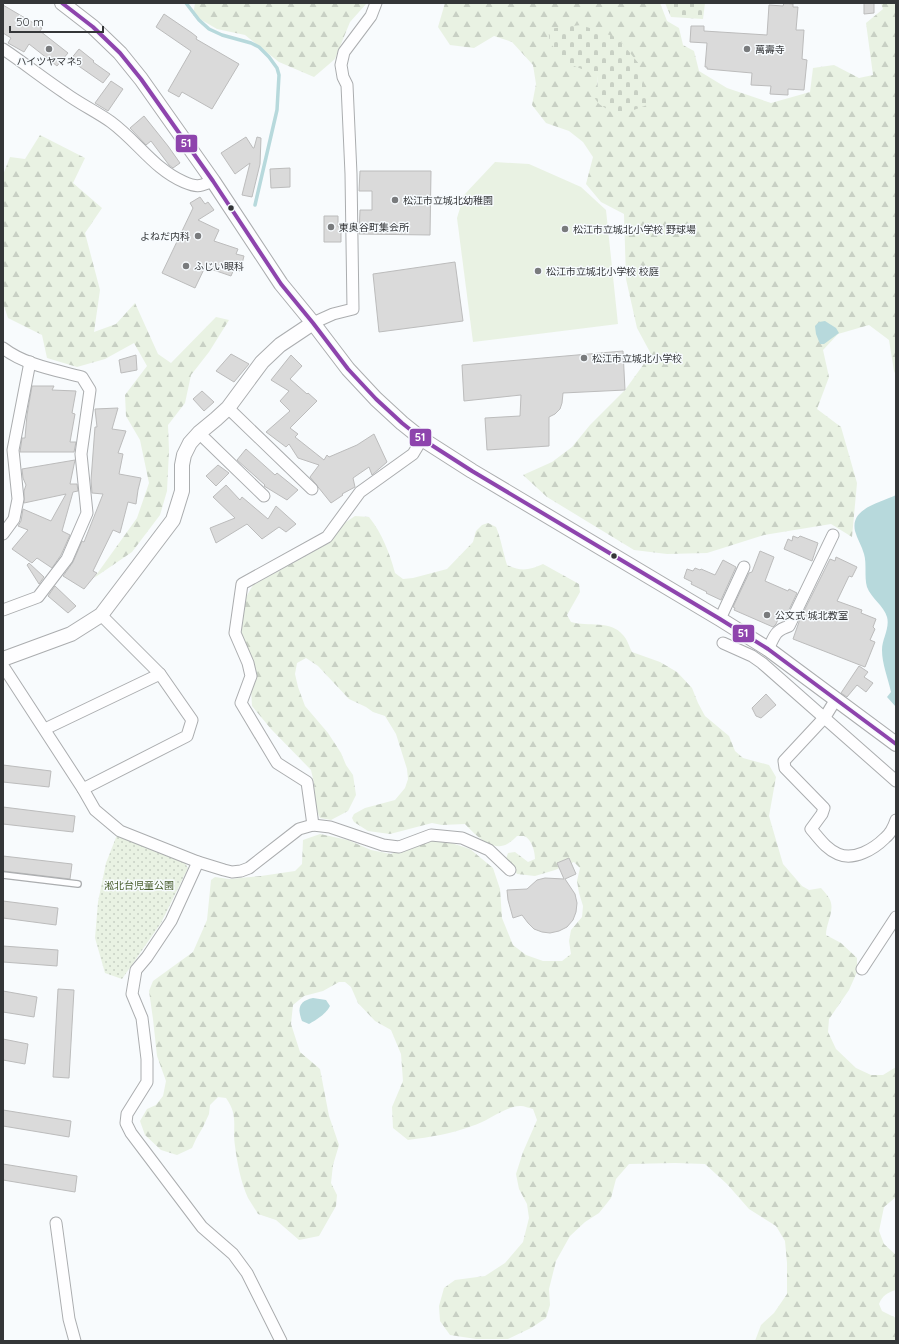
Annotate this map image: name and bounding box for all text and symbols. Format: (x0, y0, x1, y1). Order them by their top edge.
scale bar (10, 8, 103, 34)
text: 50 m (16, 14, 44, 29)
place label: 萬壽寺 (755, 43, 785, 56)
marker: ハイツヤマネ5 (44, 44, 54, 54)
marker: 萬壽寺 (742, 44, 752, 54)
place label: ハイツヤマネ5 (16, 55, 82, 68)
line badge: 51 (175, 134, 198, 153)
text: 51 (181, 136, 191, 150)
place label: 松江市立城北幼稚園 (403, 194, 493, 207)
marker: 松江市立城北幼稚園 (390, 195, 400, 205)
unlabelled marker (226, 203, 236, 213)
place label: 東奥谷町集会所 (339, 221, 409, 234)
marker: 東奥谷町集会所 (326, 222, 336, 232)
place label: 松江市立城北小学校 野球場 (573, 223, 696, 236)
marker: 松江市立城北小学校 野球場 (560, 224, 570, 234)
place label: よねだ内科 (140, 230, 190, 243)
marker: よねだ内科 (193, 231, 203, 241)
place label: ふじい眼科 (194, 260, 244, 273)
marker: ふじい眼科 (181, 261, 191, 271)
place label: 松江市立城北小学校 校庭 (546, 265, 659, 278)
marker: 松江市立城北小学校 校庭 (533, 266, 543, 276)
place label: 松江市立城北小学校 (592, 352, 682, 365)
marker: 松江市立城北小学校 (579, 353, 589, 363)
line badge: 51 (409, 428, 432, 447)
text: 51 (415, 430, 425, 444)
unlabelled marker (609, 551, 619, 561)
place label: 公文式 城北教室 (775, 609, 848, 622)
marker: 公文式 城北教室 (762, 610, 772, 620)
line badge: 51 (732, 624, 755, 643)
text: 51 (738, 626, 748, 640)
park label: 淞北台児童公園 (104, 879, 174, 892)

